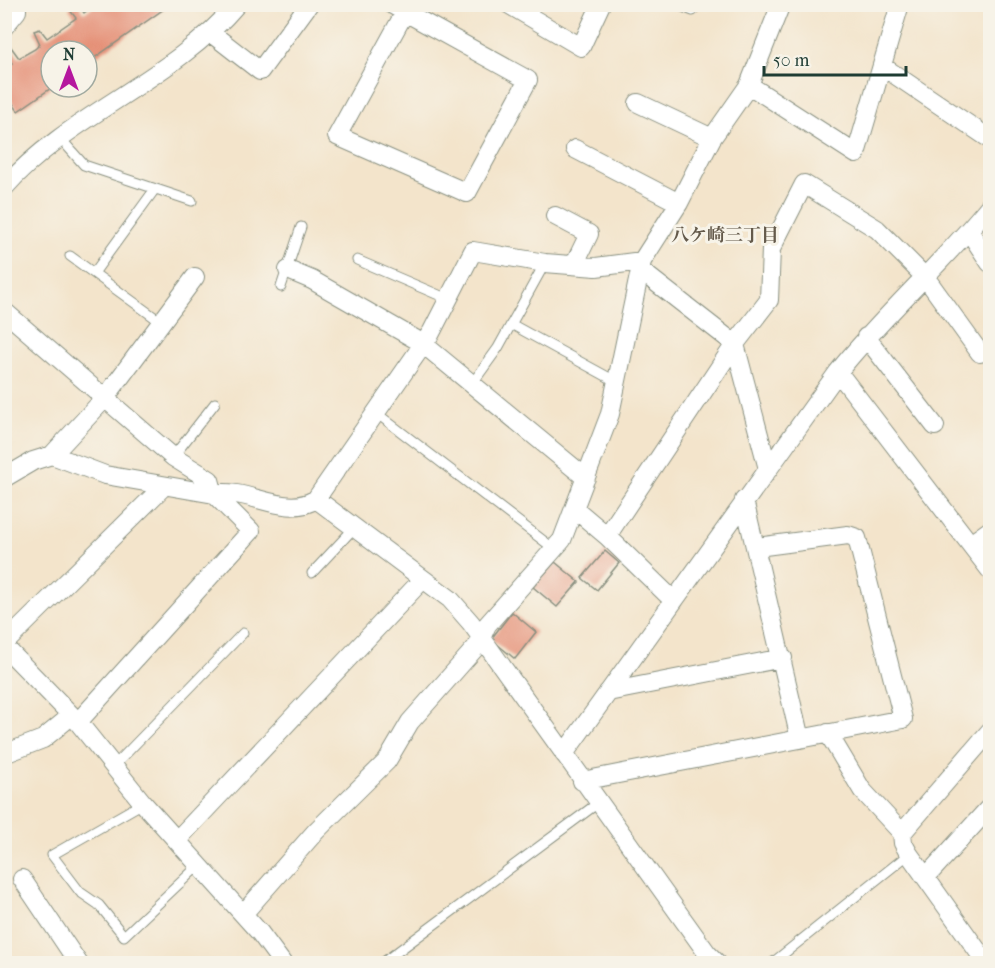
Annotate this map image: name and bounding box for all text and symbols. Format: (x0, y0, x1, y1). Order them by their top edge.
north arrow (39, 39, 99, 99)
scale bar (764, 39, 906, 77)
text: N (63, 45, 76, 64)
text: 50 m (773, 50, 810, 71)
district label: 八ケ崎三丁目 (671, 225, 779, 246)

